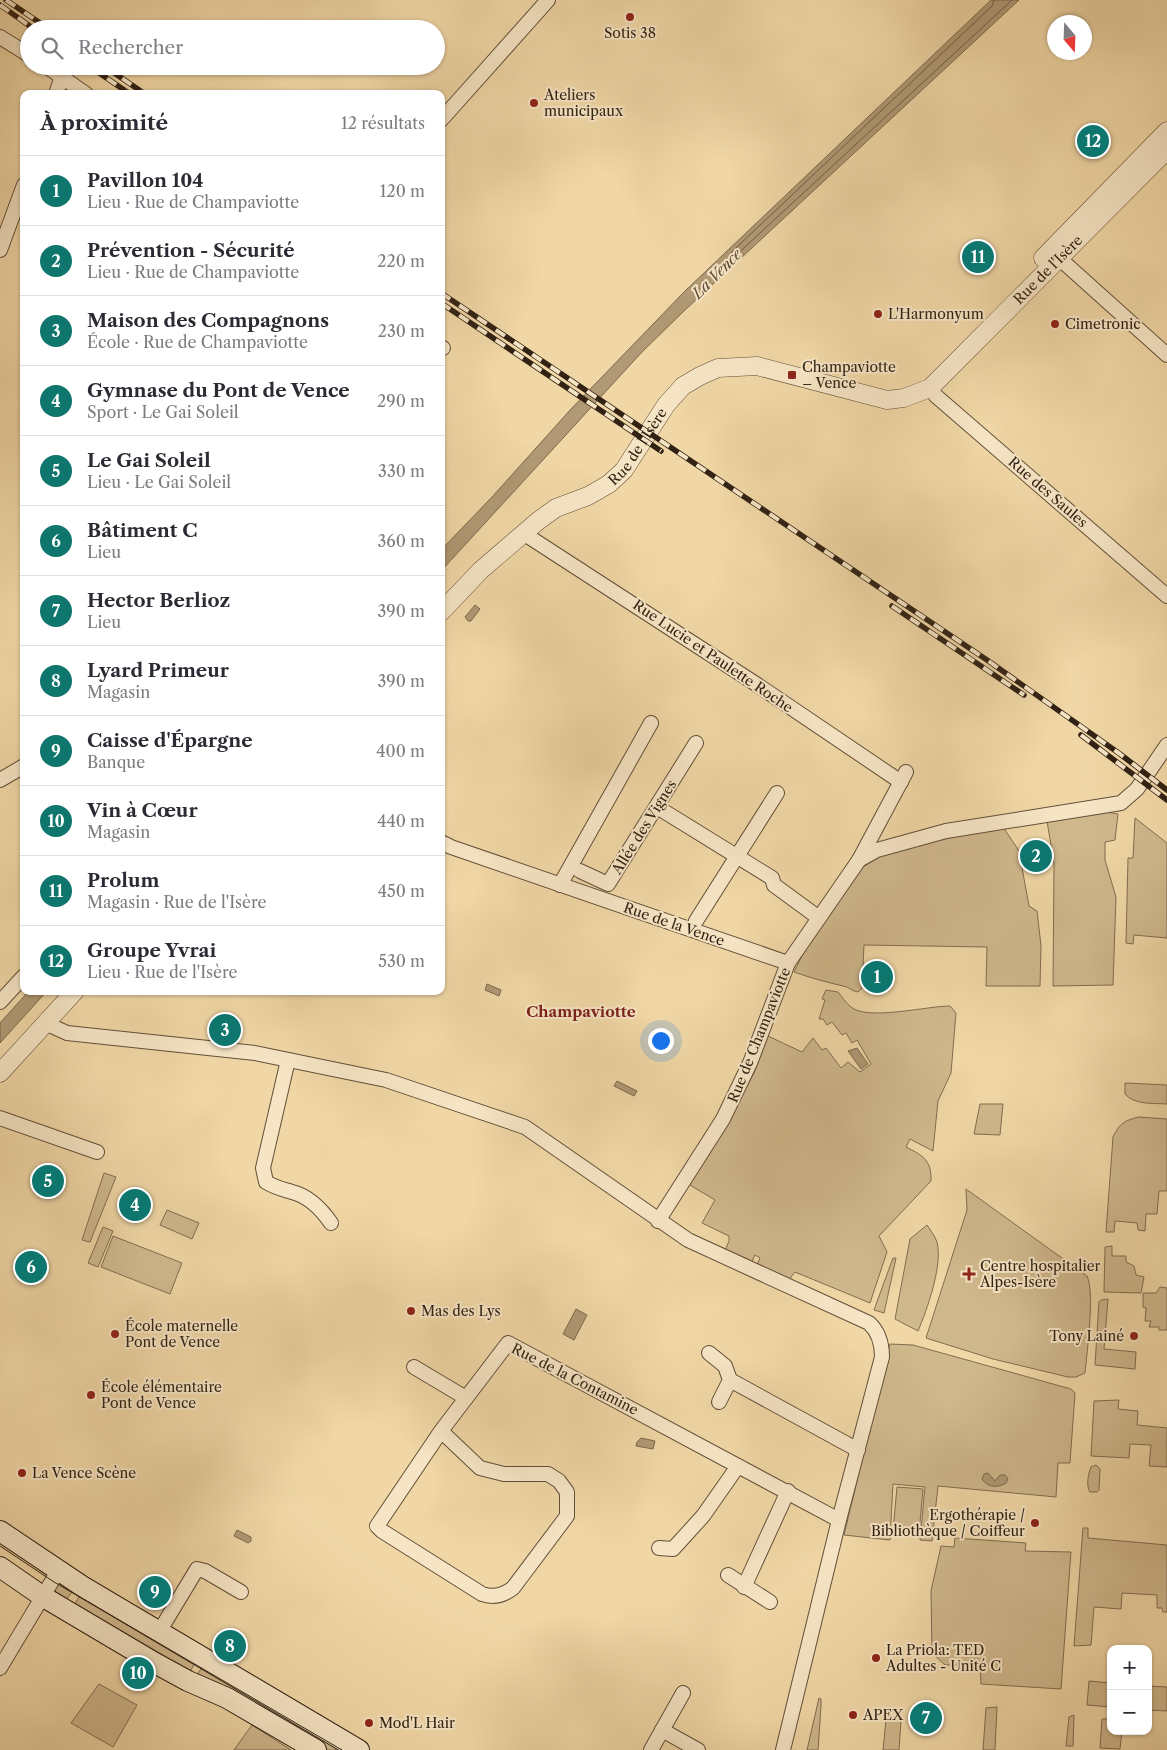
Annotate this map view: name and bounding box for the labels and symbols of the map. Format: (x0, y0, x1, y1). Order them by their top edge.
marker: Sotis 38 (624, 11, 636, 23)
north arrow (1047, 15, 1092, 60)
place label: Sotis 38 (604, 24, 656, 42)
place label: Ateliers municipaux (543, 86, 624, 120)
marker: Ateliers municipaux (528, 97, 540, 109)
pin: 12 (1077, 122, 1109, 160)
street label: Rue de l'Isère (1010, 231, 1086, 308)
pin: 11 (962, 238, 994, 276)
water label: La Vence (687, 244, 746, 303)
place label: L'Harmonyum (888, 305, 984, 323)
marker: L'Harmonyum (872, 308, 884, 320)
place label: Cimetronic (1065, 315, 1141, 333)
marker: Cimetronic (1049, 318, 1061, 330)
place label: Champaviotte – Vence (802, 358, 896, 392)
marker: Champaviotte – Vence (786, 369, 798, 381)
street label: Rue de l'Isère (604, 405, 671, 489)
street label: Rue des Saules (1005, 453, 1091, 531)
street label: Rue Lucie et Paulette Roche (630, 596, 797, 716)
street label: Allée des Vignes (607, 776, 680, 879)
pin: 2 (1020, 837, 1052, 875)
street label: Rue de la Vence (621, 898, 727, 950)
pin: 1 (861, 958, 893, 996)
street label: Rue de Champaviotte (724, 965, 794, 1105)
district label: Champaviotte (526, 1002, 636, 1021)
pin: 3 (209, 1011, 241, 1049)
your location (648, 1028, 674, 1054)
pin: 5 (32, 1162, 64, 1200)
pin: 4 (119, 1186, 151, 1224)
pin: 6 (15, 1248, 47, 1286)
place label: Centre hospitalier Alpes-Isère (979, 1257, 1101, 1291)
marker: Centre hospitalier Alpes-Isère (962, 1267, 976, 1281)
place label: Mas des Lys (421, 1302, 501, 1320)
marker: Mas des Lys (405, 1305, 417, 1317)
place label: École maternelle Pont de Vence (125, 1317, 238, 1351)
place label: Tony Lainé (1049, 1327, 1124, 1345)
marker: École maternelle Pont de Vence (109, 1328, 121, 1340)
marker: Tony Lainé (1128, 1330, 1140, 1342)
street label: Rue de la Contamine (509, 1339, 642, 1419)
place label: École élémentaire Pont de Vence (101, 1378, 222, 1412)
marker: École élémentaire Pont de Vence (85, 1389, 97, 1401)
place label: La Vence Scène (32, 1464, 136, 1482)
marker: La Vence Scène (16, 1467, 28, 1479)
place label: Ergothérapie / Bibliothèque / Coiffeur (871, 1506, 1025, 1540)
marker: Ergothérapie / Bibliothèque / Coiffeur (1029, 1517, 1041, 1529)
pin: 9 (139, 1573, 171, 1611)
pin: 8 (214, 1627, 246, 1665)
place label: La Priola: TED Adultes - Unité C (885, 1641, 1001, 1675)
marker: La Priola: TED Adultes - Unité C (870, 1652, 882, 1664)
pin: 10 (122, 1654, 154, 1692)
pin: 7 (910, 1699, 942, 1737)
place label: APEX (862, 1706, 904, 1724)
marker: APEX (847, 1709, 859, 1721)
place label: Mod'L Hair (379, 1714, 455, 1732)
marker: Mod'L Hair (363, 1717, 375, 1729)

